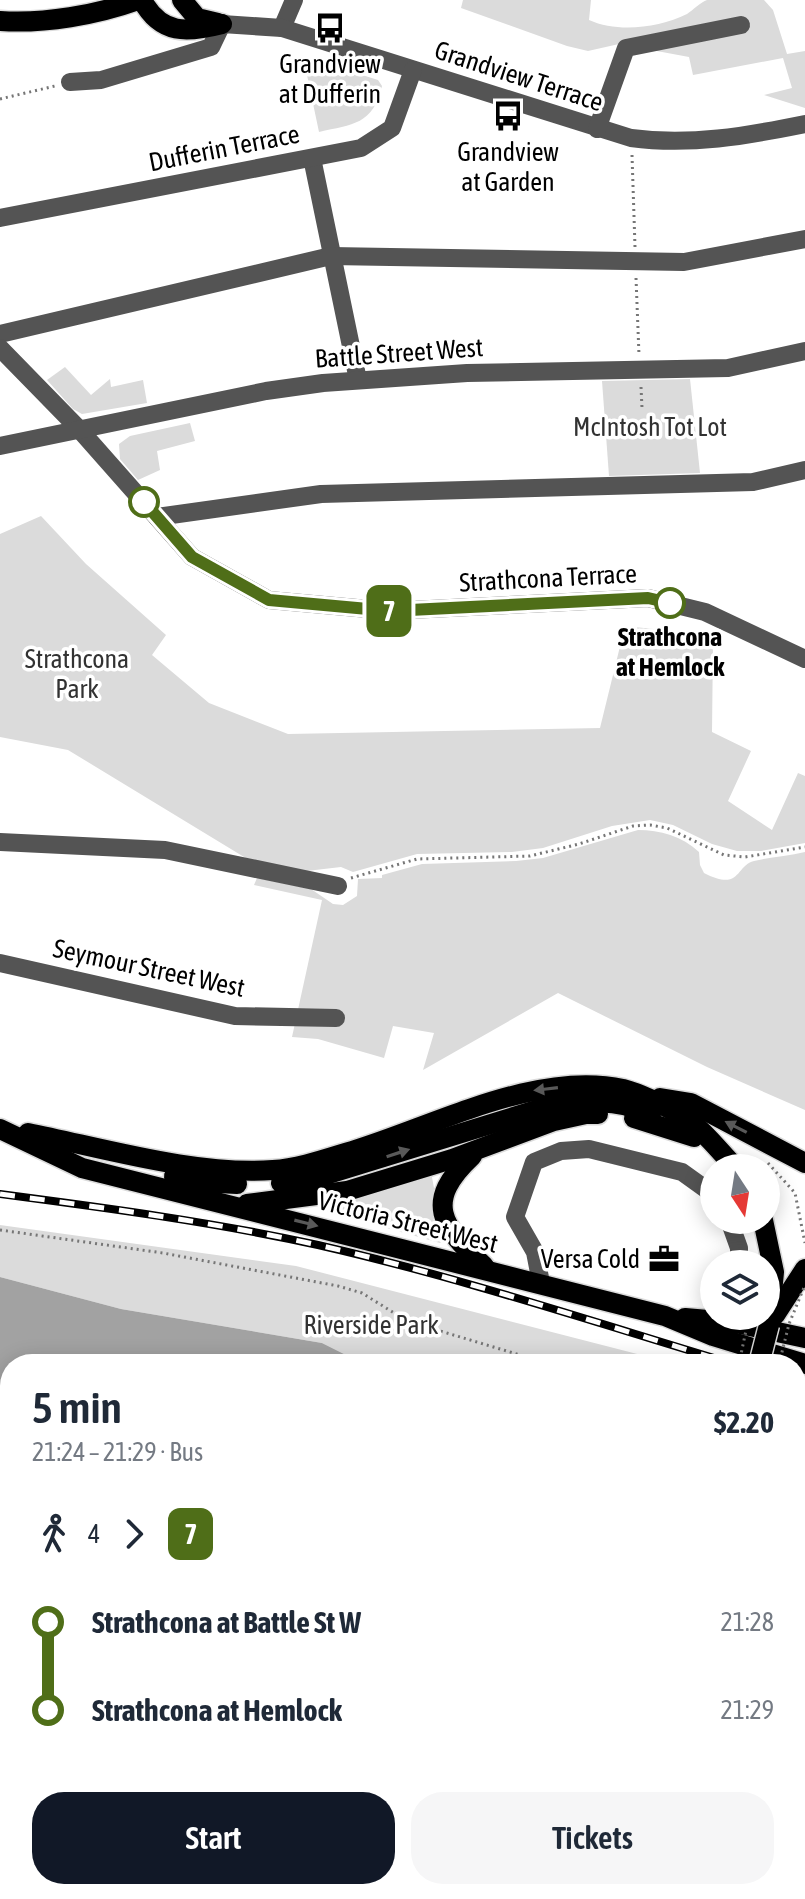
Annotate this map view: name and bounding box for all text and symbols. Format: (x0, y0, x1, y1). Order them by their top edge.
bus stop icon: Grandview at Dufferin (313, 11, 347, 45)
street label: Grandview Terrace (431, 35, 607, 117)
place label: Grandview at Dufferin (279, 49, 381, 109)
bus stop icon: Grandview at Garden (491, 99, 525, 133)
street label: Dufferin Terrace (146, 119, 302, 177)
place label: Grandview at Garden (457, 137, 559, 197)
street label: Battle Street West (314, 332, 484, 374)
park label: McIntosh Tot Lot (573, 412, 727, 442)
unlabelled marker (129, 487, 159, 517)
street label: Strathcona Terrace (458, 558, 638, 598)
line badge: 7 (363, 585, 415, 637)
marker: Strathcona at Hemlock (655, 588, 685, 618)
text: 7 (382, 595, 396, 627)
place label: Strathcona at Hemlock (616, 622, 725, 682)
park label: Strathcona Park (25, 644, 129, 704)
street label: Seymour Street West (50, 933, 248, 1003)
one-way arrow (533, 1083, 558, 1096)
one-way arrow (724, 1120, 747, 1133)
one-way arrow (386, 1147, 410, 1159)
north arrow (700, 1154, 780, 1234)
map controls (700, 1154, 780, 1330)
street label: Victoria Street West (315, 1185, 501, 1259)
one-way arrow (294, 1218, 319, 1230)
office icon: Versa Cold (647, 1242, 681, 1276)
place label: Versa Cold (541, 1244, 640, 1274)
button: layers (700, 1250, 780, 1330)
park label: Riverside Park (303, 1310, 439, 1340)
text: 5 min (32, 1382, 122, 1432)
text: $2.20 (714, 1405, 774, 1439)
text: 21:24 – 21:29 · Bus (32, 1437, 203, 1467)
icon: walk (32, 1512, 76, 1556)
icon: forward (112, 1512, 156, 1556)
text: 7 (184, 1518, 197, 1550)
text: 4 (88, 1519, 100, 1549)
text: Strathcona at Battle St W (92, 1605, 361, 1639)
text: 21:28 (720, 1607, 774, 1637)
text: Strathcona at Hemlock (92, 1693, 342, 1727)
text: 21:29 (720, 1695, 774, 1725)
button: Start (32, 1792, 395, 1884)
button: Tickets (411, 1792, 774, 1884)

